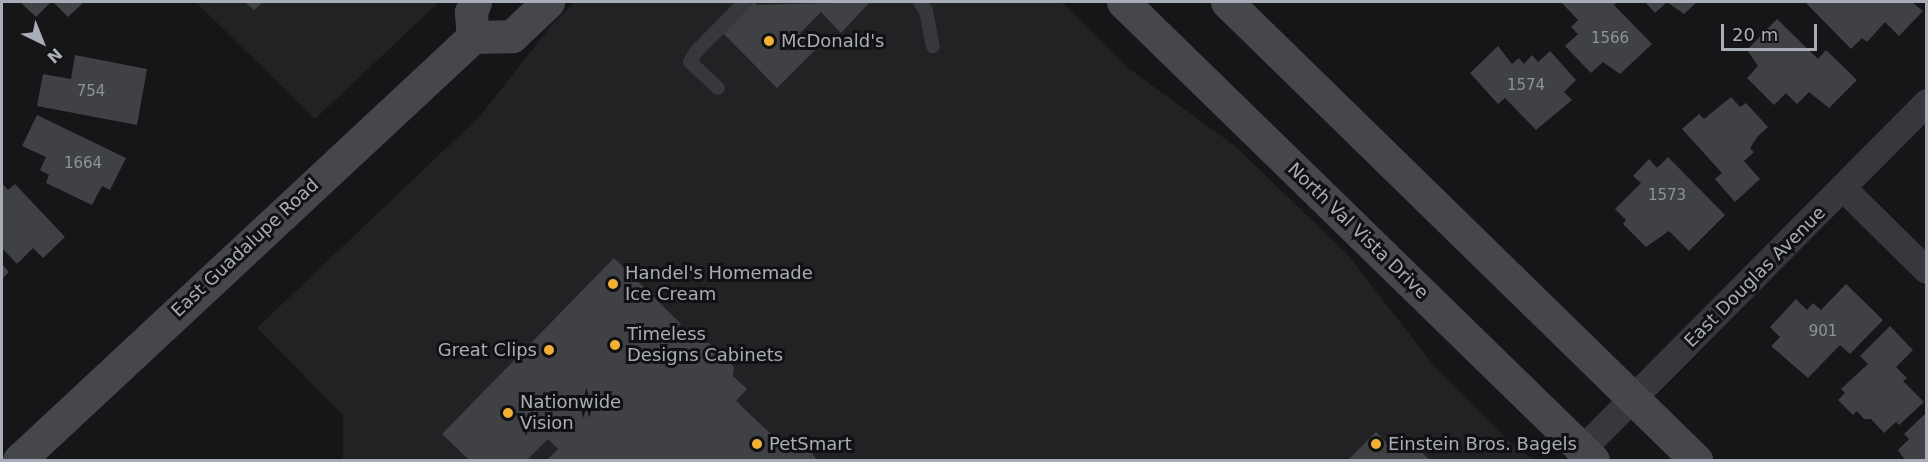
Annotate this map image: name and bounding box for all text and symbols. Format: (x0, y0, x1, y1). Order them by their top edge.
north arrow (12, 12, 72, 72)
scale bar (1724, 12, 1820, 50)
text: 20 m (1732, 24, 1778, 45)
place label: McDonald's (781, 30, 884, 52)
house number: 1566 (1591, 30, 1629, 48)
marker: McDonald's (762, 34, 776, 48)
text: N (43, 44, 66, 67)
house number: 1574 (1507, 77, 1545, 95)
house number: 754 (77, 83, 105, 101)
house number: 1664 (64, 155, 102, 173)
street label: North Val Vista Drive (1283, 158, 1433, 304)
street label: East Guadalupe Road (167, 174, 323, 322)
house number: 1573 (1648, 187, 1686, 205)
street label: East Douglas Avenue (1680, 202, 1830, 352)
place label: Handel's Homemade Ice Cream (625, 263, 813, 306)
marker: Handel's Homemade Ice Cream (606, 277, 620, 291)
house number: 901 (1809, 323, 1837, 341)
place label: Timeless Designs Cabinets (627, 324, 783, 366)
marker: Timeless Designs Cabinets (608, 338, 622, 352)
place label: Great Clips (438, 339, 537, 361)
marker: Great Clips (542, 343, 556, 357)
place label: Nationwide Vision (520, 392, 621, 434)
marker: Nationwide Vision (501, 406, 515, 420)
place label: PetSmart (769, 433, 852, 455)
place label: Einstein Bros. Bagels (1388, 433, 1577, 455)
marker: PetSmart (750, 437, 764, 451)
marker: Einstein Bros. Bagels (1369, 437, 1383, 451)

